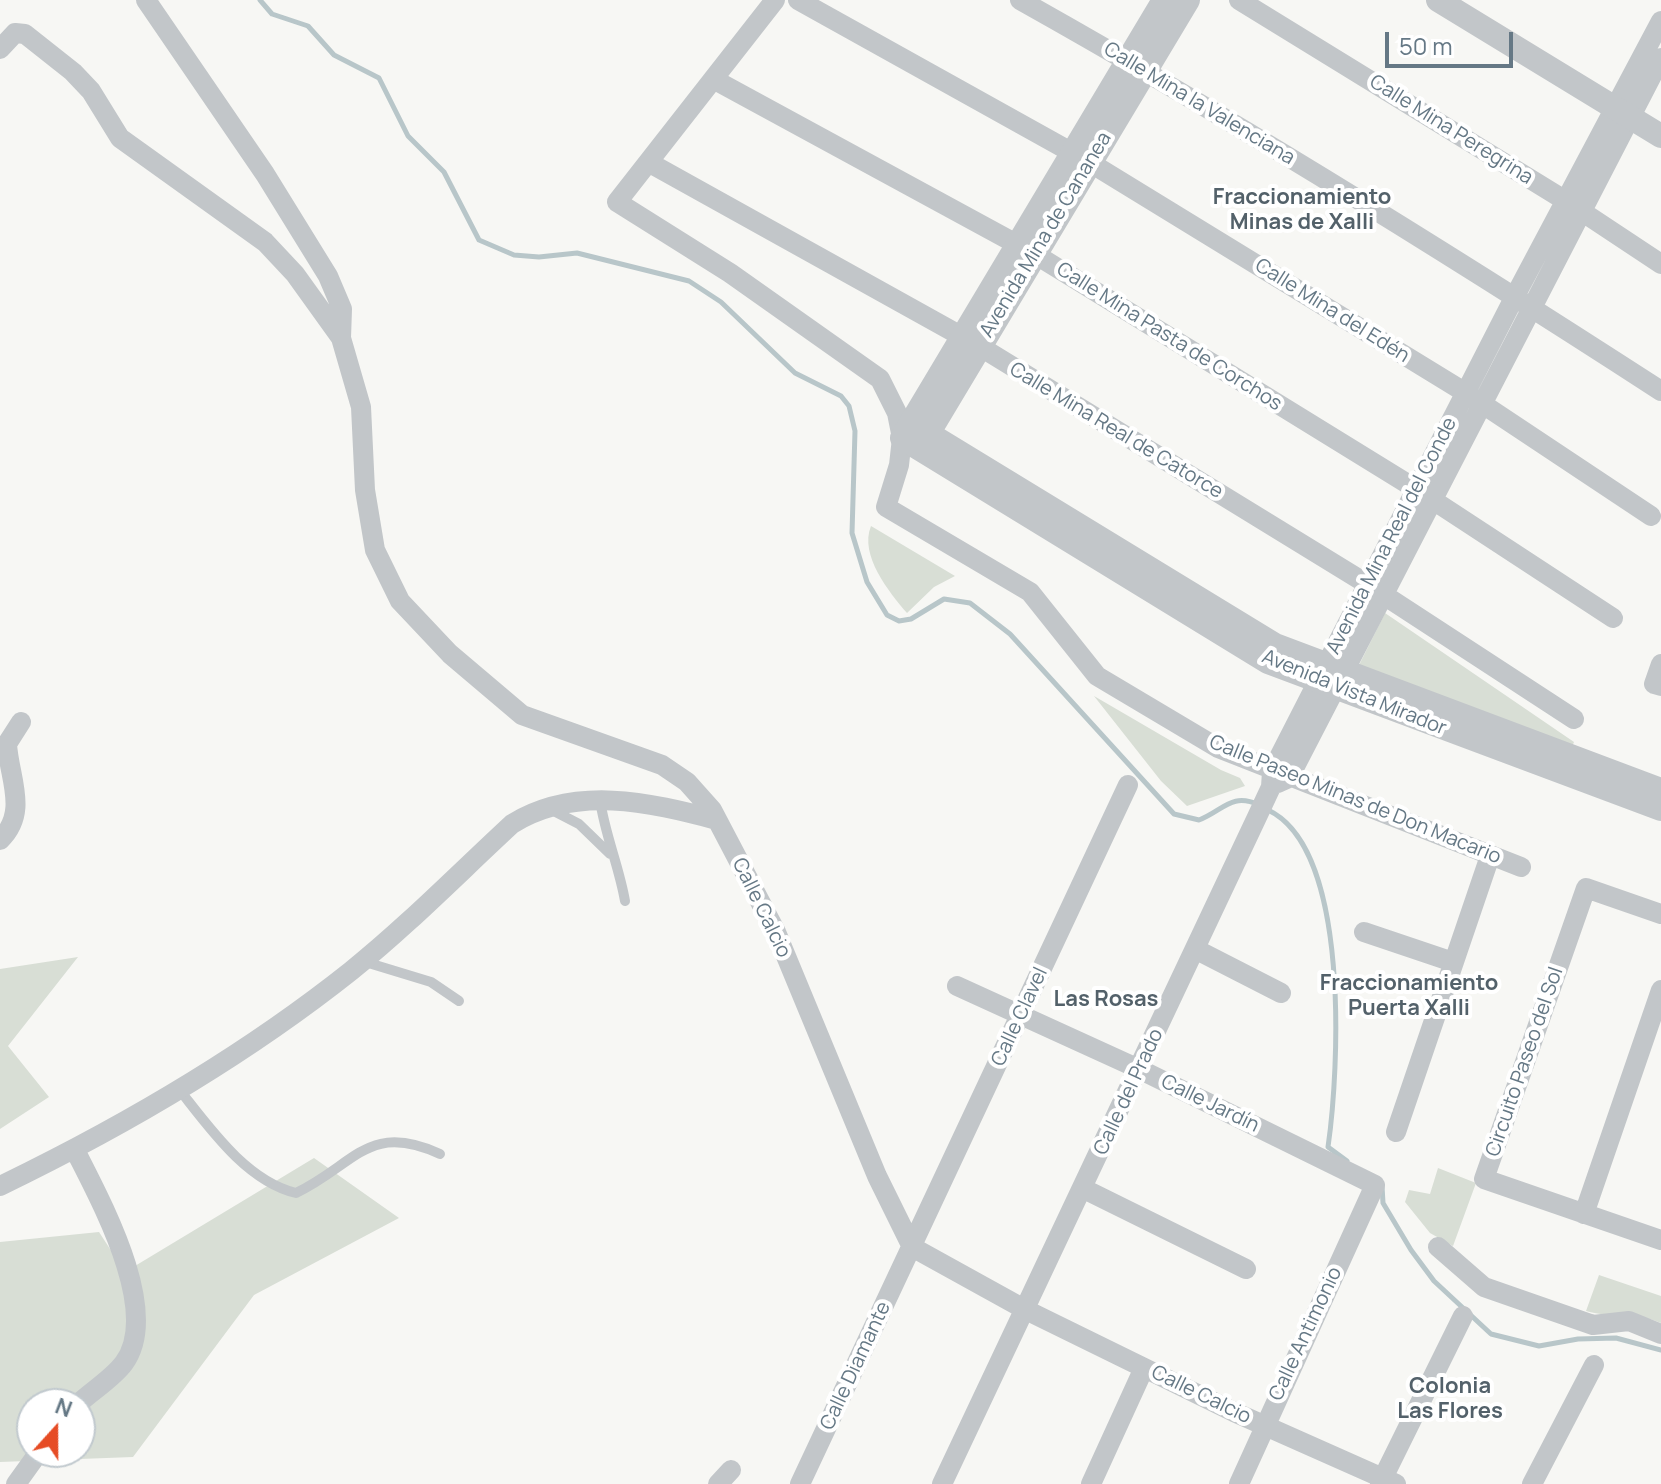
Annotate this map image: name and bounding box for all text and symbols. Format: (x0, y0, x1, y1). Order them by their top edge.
scale bar (1389, 16, 1517, 66)
text: 50 m (1399, 29, 1453, 62)
street label: Calle Mina la Valenciana (1099, 37, 1299, 171)
street label: Calle Mina Peregrina (1365, 70, 1537, 190)
street label: Avenida Mina de Cananea (975, 128, 1117, 342)
district label: Fraccionamiento Minas de Xalli (1213, 185, 1391, 236)
street label: Calle Mina del Edén (1250, 254, 1414, 368)
street label: Calle Mina Pasta de Corchos (1052, 258, 1286, 416)
street label: Calle Mina Real de Catorce (1005, 358, 1227, 504)
street label: Avenida Mina Real del Conde (1322, 414, 1462, 658)
street label: Avenida Vista Mirador (1258, 645, 1450, 741)
street label: Calle Paseo Minas de Don Macario (1206, 730, 1504, 870)
street label: Calle Calcio (727, 854, 795, 962)
street label: Calle Clavel (987, 964, 1053, 1070)
street label: Circuito Paseo del Sol (1481, 964, 1569, 1160)
district label: Fraccionamiento Puerta Xalli (1320, 971, 1498, 1022)
district label: Las Rosas (1053, 987, 1159, 1013)
street label: Calle del Prado (1089, 1025, 1169, 1159)
street label: Calle Jardín (1157, 1070, 1263, 1138)
street label: Calle Antimonio (1265, 1263, 1347, 1405)
street label: Calle Diamante (816, 1298, 896, 1434)
street label: Calle Calcio (1147, 1361, 1255, 1429)
district label: Colonia Las Flores (1397, 1374, 1503, 1426)
north arrow (16, 1388, 96, 1468)
text: N (51, 1391, 77, 1424)

